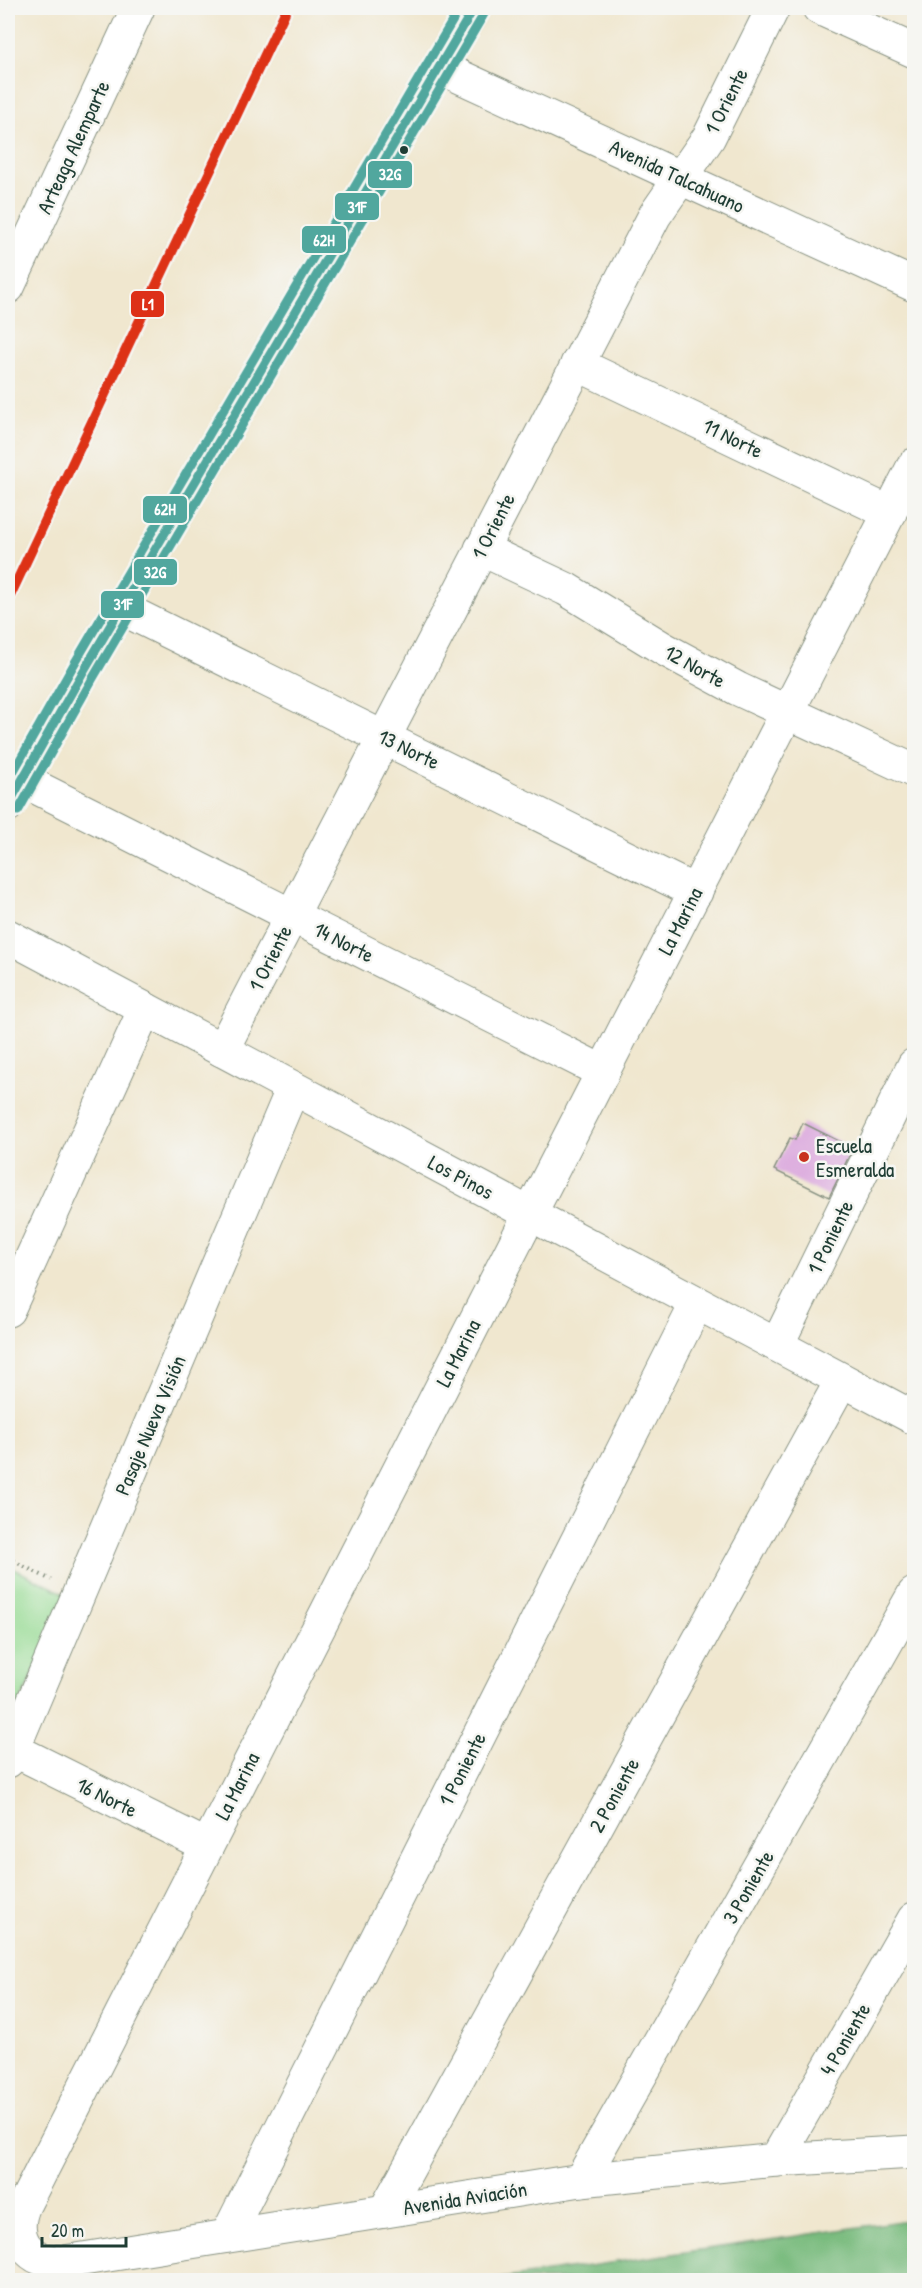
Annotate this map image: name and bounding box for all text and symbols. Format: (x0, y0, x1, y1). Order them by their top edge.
street label: 1 Oriente (697, 63, 755, 139)
street label: Arteaga Alemparte (29, 76, 117, 218)
street label: Avenida Talcahuano (605, 132, 749, 220)
unlabelled marker (398, 144, 410, 156)
line badge: 32G (367, 160, 413, 189)
text: 32G (379, 163, 401, 185)
line badge: 31F (334, 192, 380, 221)
text: 31F (348, 196, 367, 218)
line badge: 62H (301, 225, 347, 254)
text: 62H (313, 229, 335, 251)
line badge: L1 (130, 290, 165, 318)
text: L1 (142, 293, 154, 315)
street label: 11 Norte (698, 411, 768, 465)
street label: 1 Oriente (464, 488, 522, 564)
line badge: 62H (142, 495, 188, 524)
text: 62H (154, 498, 176, 520)
line badge: 32G (133, 558, 178, 586)
text: 32G (144, 561, 166, 583)
line badge: 31F (100, 590, 145, 619)
text: 31F (114, 593, 133, 615)
street label: 12 Norte (659, 637, 731, 695)
street label: 13 Norte (373, 722, 445, 776)
street label: La Marina (651, 882, 709, 960)
street label: 14 Norte (309, 915, 379, 969)
street label: 1 Oriente (241, 920, 299, 996)
place label: Escuela Esmeralda (816, 1131, 894, 1184)
street label: Los Pinos (423, 1148, 499, 1206)
marker: Escuela Esmeralda (797, 1150, 811, 1164)
street label: 1 Poniente (800, 1195, 860, 1279)
street label: La Marina (429, 1314, 487, 1392)
street label: Pasaje Nueva Visión (107, 1351, 193, 1499)
street label: 1 Poniente (431, 1727, 493, 1811)
street label: La Marina (208, 1747, 266, 1825)
street label: 2 Poniente (582, 1753, 646, 1837)
street label: 16 Norte (72, 1770, 142, 1824)
street label: 3 Poniente (715, 1845, 781, 1929)
street label: 4 Poniente (813, 1998, 877, 2080)
street label: Avenida Aviación (401, 2174, 529, 2222)
scale bar (42, 2210, 126, 2248)
text: 20 m (51, 2218, 84, 2243)

